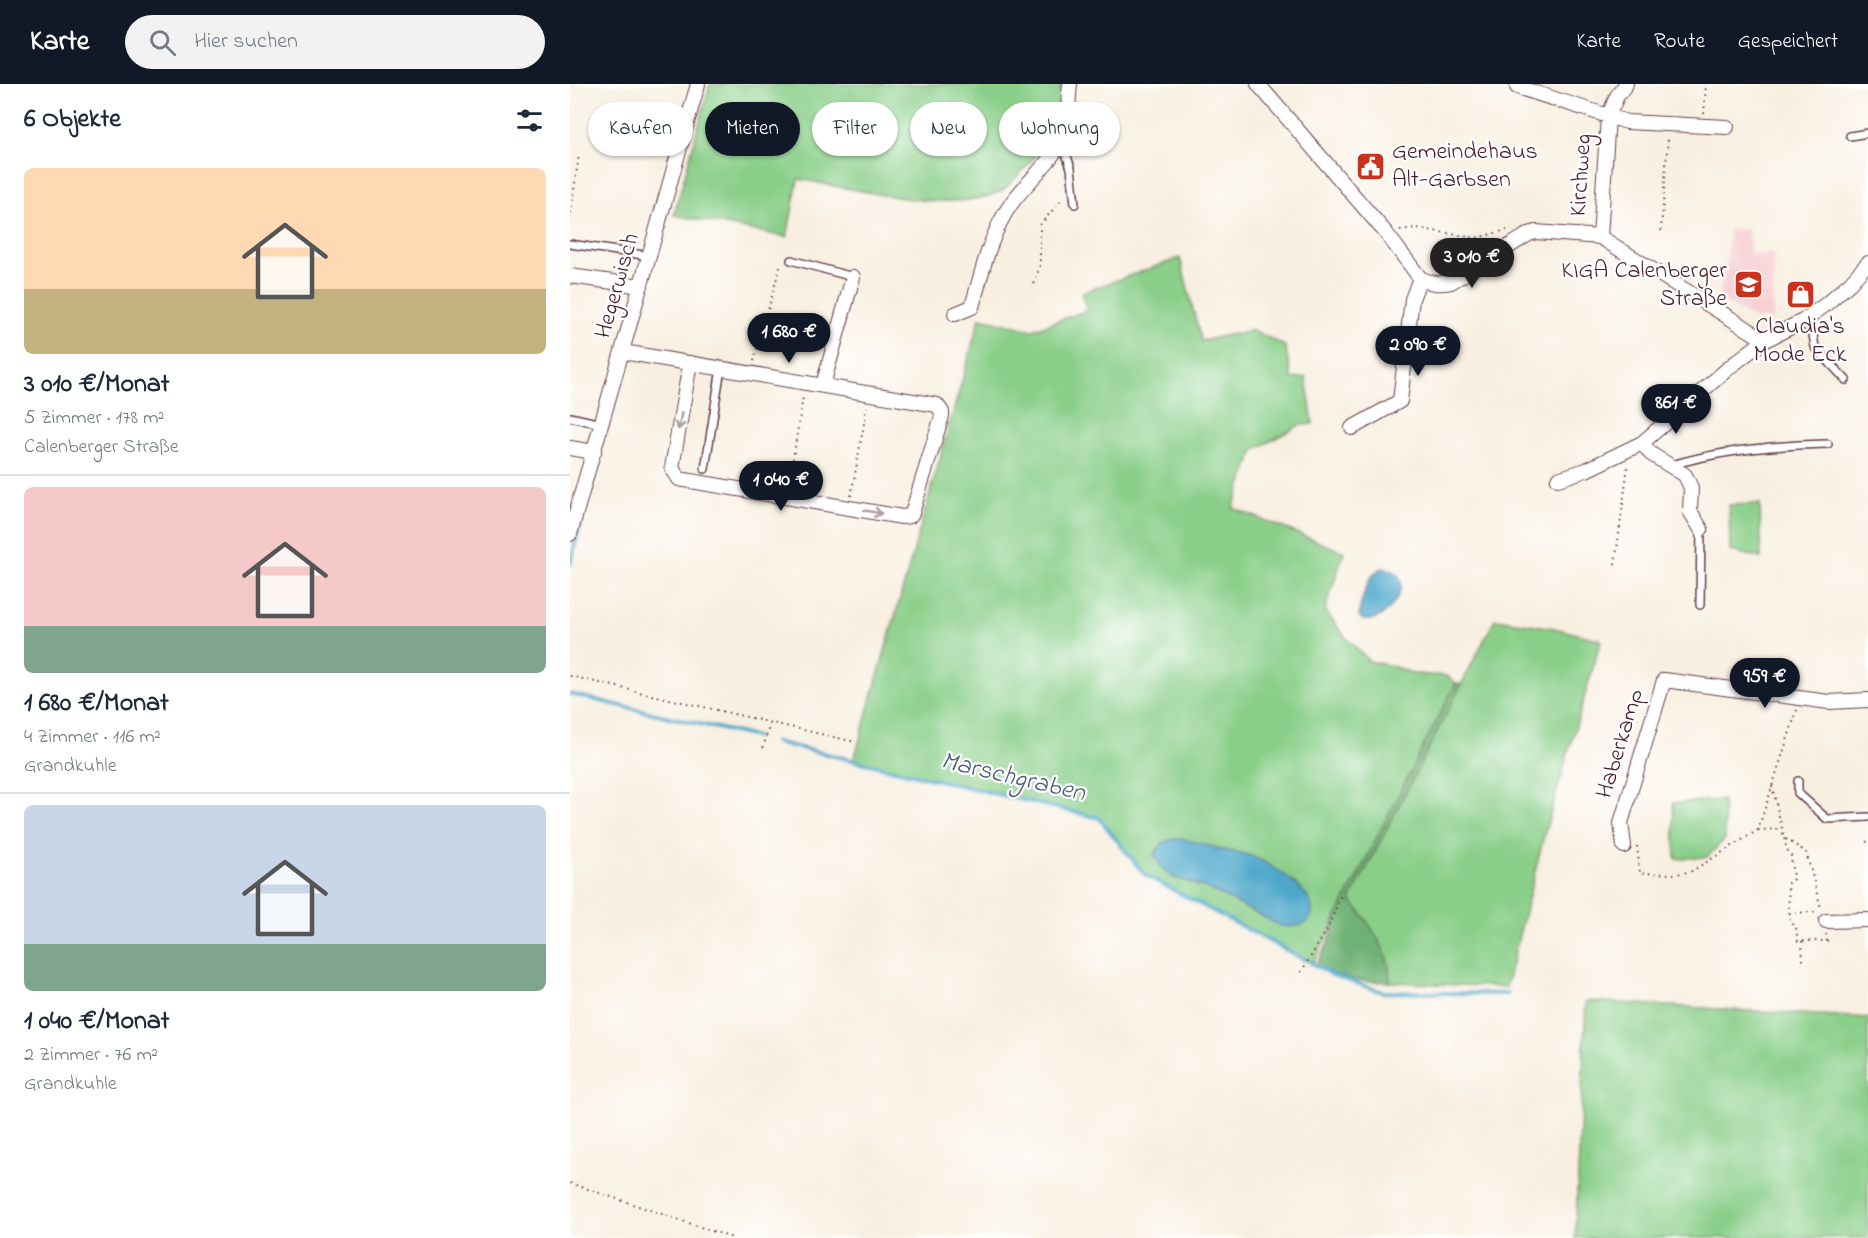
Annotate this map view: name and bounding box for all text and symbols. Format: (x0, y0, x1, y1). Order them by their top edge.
search box (125, 15, 545, 69)
text: Karte (30, 22, 89, 63)
icon: search (146, 26, 179, 59)
text: Hier suchen (194, 26, 298, 58)
text: Karte (1576, 27, 1621, 57)
text: Route (1654, 27, 1705, 57)
text: Gespeichert (1738, 27, 1838, 57)
text: 6 Objekte (24, 101, 121, 139)
chip: Kaufen (588, 102, 693, 156)
chip: Mieten (705, 102, 800, 156)
chip: Filter (812, 102, 898, 156)
chip: Neu (910, 102, 987, 156)
chip: Wohnung (999, 102, 1120, 156)
icon: filters (513, 104, 546, 137)
street label: Kirchweg (1562, 132, 1602, 218)
place label: Gemeindehaus Alt-Garbsen (1392, 135, 1538, 198)
public building icon: Gemeindehaus Alt-Garbsen (1355, 150, 1387, 182)
icon: home (231, 207, 339, 315)
street label: Hegerwisch (586, 229, 650, 343)
pin: 3 010 € (1417, 238, 1527, 289)
text: 3 010 € (1444, 243, 1500, 272)
place label: KIGA Calenberger Straße (1561, 254, 1728, 317)
school or university icon: KIGA Calenberger Straße (1732, 269, 1764, 301)
shop icon: Claudia's Mode Eck (1784, 278, 1816, 310)
place label: Claudia's Mode Eck (1754, 310, 1847, 373)
pin: 1 680 € (734, 313, 844, 364)
text: 1 680 € (761, 318, 817, 347)
pin: 2 090 € (1363, 326, 1473, 377)
text: 2 090 € (1389, 331, 1447, 360)
text: 3 010 €/Monat (24, 366, 170, 404)
pin: 861 € (1634, 384, 1718, 435)
text: 861 € (1655, 389, 1697, 418)
text: 5 Zimmer · 178 m² (24, 404, 164, 433)
one-way arrow (674, 410, 685, 430)
text: Calenberger Straße (24, 433, 179, 462)
pin: 1 040 € (726, 461, 836, 512)
text: 1 040 € (753, 466, 809, 495)
one-way arrow (862, 507, 882, 518)
icon: home (231, 526, 339, 634)
pin: 959 € (1723, 658, 1807, 709)
text: 959 € (1744, 663, 1786, 692)
text: 1 680 €/Monat (24, 685, 169, 723)
street label: Haberkamp (1588, 685, 1654, 803)
text: 4 Zimmer · 116 m² (24, 723, 161, 752)
water label: Marschgraben (937, 743, 1090, 813)
text: Grandkuhle (24, 752, 117, 781)
icon: home (231, 844, 339, 952)
text: 1 040 €/Monat (24, 1003, 170, 1041)
text: 2 Zimmer · 76 m² (24, 1041, 158, 1070)
text: Grandkuhle (24, 1070, 117, 1099)

